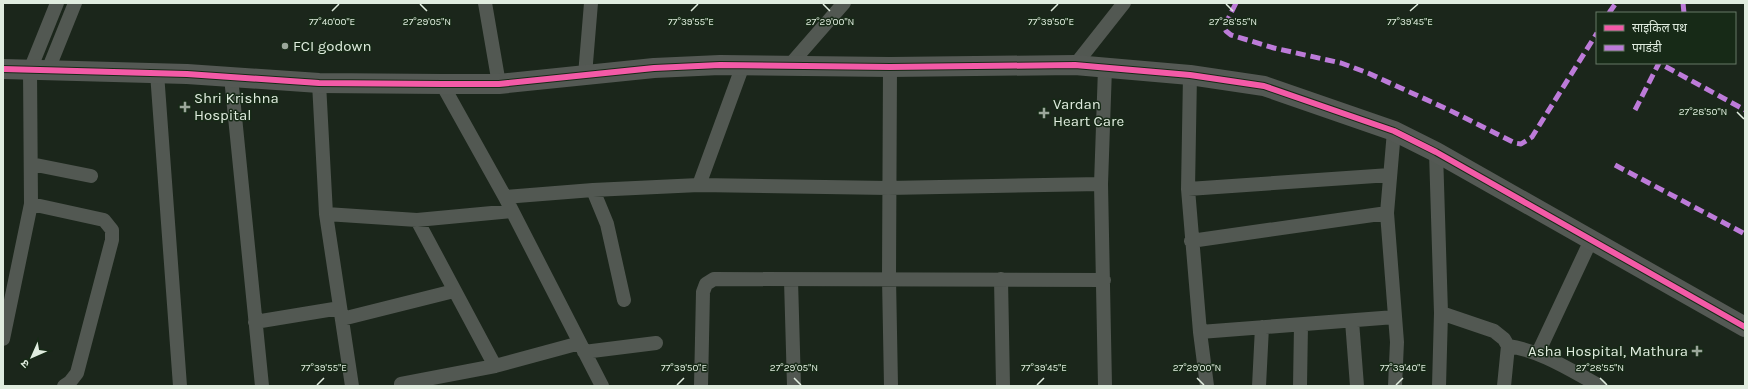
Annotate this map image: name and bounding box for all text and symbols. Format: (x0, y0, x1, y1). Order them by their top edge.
legend (1596, 12, 1736, 64)
text: 77°40'00"E (309, 16, 355, 28)
text: 27°29'05"N (403, 16, 451, 28)
text: 77°39'55"E (668, 16, 714, 28)
text: 27°29'00"N (806, 16, 854, 28)
text: 77°39'50"E (1028, 16, 1074, 28)
text: 27°28'55"N (1209, 16, 1257, 28)
text: 77°39'45"E (1387, 16, 1433, 28)
text: साइकिल पथ (1632, 20, 1687, 35)
place label: FCI godown (293, 37, 372, 55)
text: पगडंडी (1632, 40, 1662, 55)
marker: FCI godown (280, 41, 290, 51)
place label: Shri Krishna Hospital (194, 89, 279, 124)
place label: Vardan Heart Care (1053, 95, 1124, 130)
marker: Shri Krishna Hospital (179, 101, 191, 113)
text: 27°28'50"N (1679, 106, 1727, 118)
marker: Vardan Heart Care (1038, 107, 1050, 119)
north arrow (12, 337, 52, 377)
place label: Asha Hospital, Mathura (1528, 342, 1688, 360)
marker: Asha Hospital, Mathura (1691, 345, 1703, 357)
text: उ (18, 356, 32, 371)
text: 77°39'55"E (301, 362, 347, 374)
text: 77°39'50"E (661, 362, 707, 374)
text: 27°29'05"N (770, 362, 818, 374)
text: 77°39'45"E (1021, 362, 1067, 374)
text: 27°29'00"N (1173, 362, 1221, 374)
text: 77°39'40"E (1380, 362, 1426, 374)
text: 27°28'55"N (1576, 362, 1624, 374)

